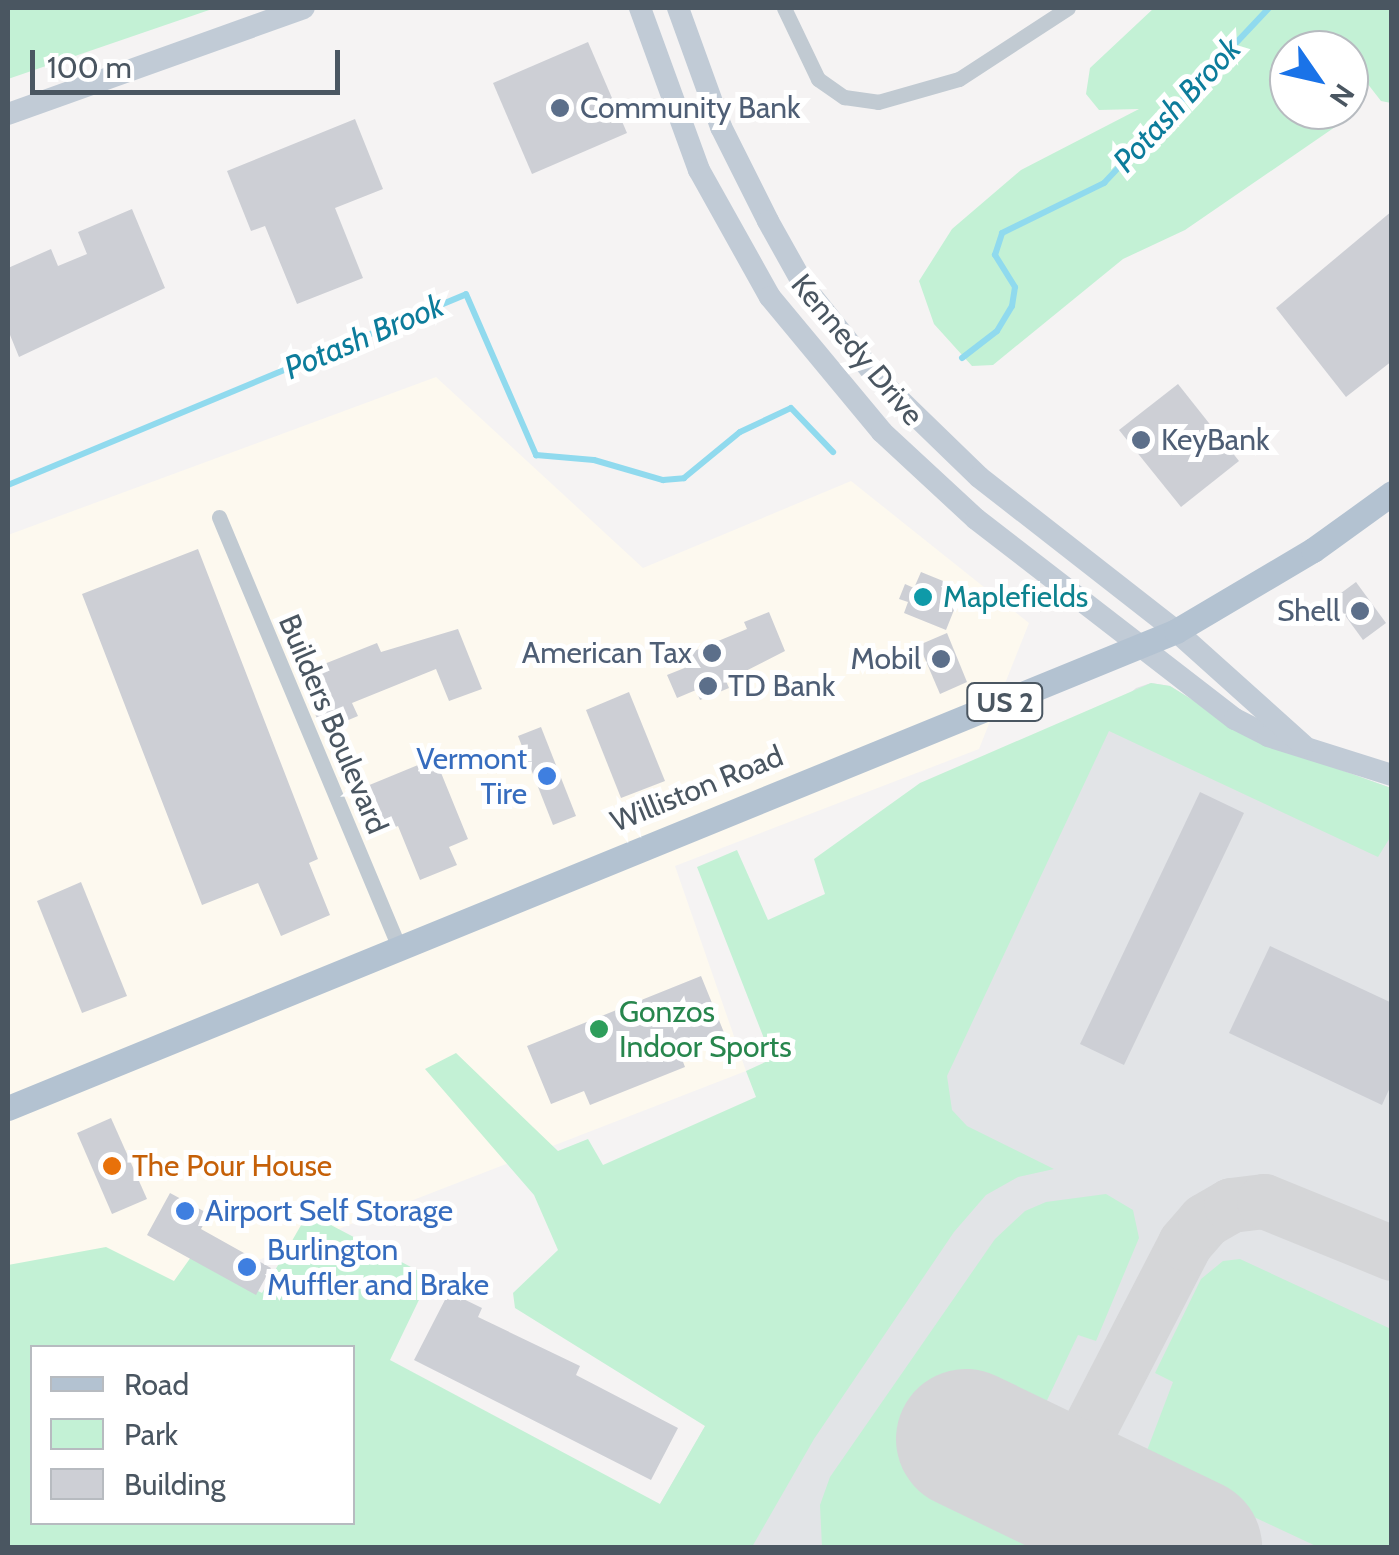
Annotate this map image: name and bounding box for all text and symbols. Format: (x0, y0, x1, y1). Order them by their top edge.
scale bar (35, 30, 345, 92)
water label: Potash Brook (1105, 30, 1249, 180)
north arrow (1269, 30, 1369, 130)
text: 100 m (47, 49, 132, 86)
text: N (1323, 78, 1362, 113)
place label: Community Bank (580, 90, 801, 126)
marker: Community Bank (549, 97, 571, 119)
street label: Kennedy Drive (783, 267, 931, 433)
water label: Potash Brook (279, 286, 449, 388)
place label: KeyBank (1161, 422, 1269, 458)
marker: KeyBank (1130, 429, 1152, 451)
place label: Maplefields (943, 579, 1088, 615)
marker: Maplefields (912, 586, 934, 608)
place label: Shell (1277, 593, 1340, 629)
marker: Shell (1349, 600, 1371, 622)
street label: Builders Boulevard (271, 609, 395, 839)
place label: American Tax (522, 635, 692, 671)
place label: Mobil (850, 641, 921, 677)
marker: American Tax (701, 642, 723, 664)
marker: Mobil (930, 648, 952, 670)
place label: TD Bank (728, 668, 835, 704)
marker: TD Bank (697, 675, 719, 697)
road number: US 2 (965, 679, 1045, 725)
street label: Williston Road (606, 738, 788, 840)
place label: Vermont Tire (416, 741, 527, 812)
marker: Vermont Tire (536, 765, 558, 787)
place label: Gonzos Indoor Sports (619, 994, 792, 1064)
marker: Gonzos Indoor Sports (588, 1018, 610, 1040)
place label: The Pour House (132, 1148, 332, 1184)
marker: The Pour House (101, 1155, 123, 1177)
place label: Airport Self Storage (205, 1193, 453, 1229)
marker: Airport Self Storage (174, 1200, 196, 1222)
place label: Burlington Muffler and Brake (267, 1232, 489, 1302)
marker: Burlington Muffler and Brake (236, 1256, 258, 1278)
legend (30, 1345, 355, 1525)
text: Road (124, 1366, 189, 1403)
text: Park (124, 1416, 178, 1453)
text: Building (124, 1466, 226, 1503)

